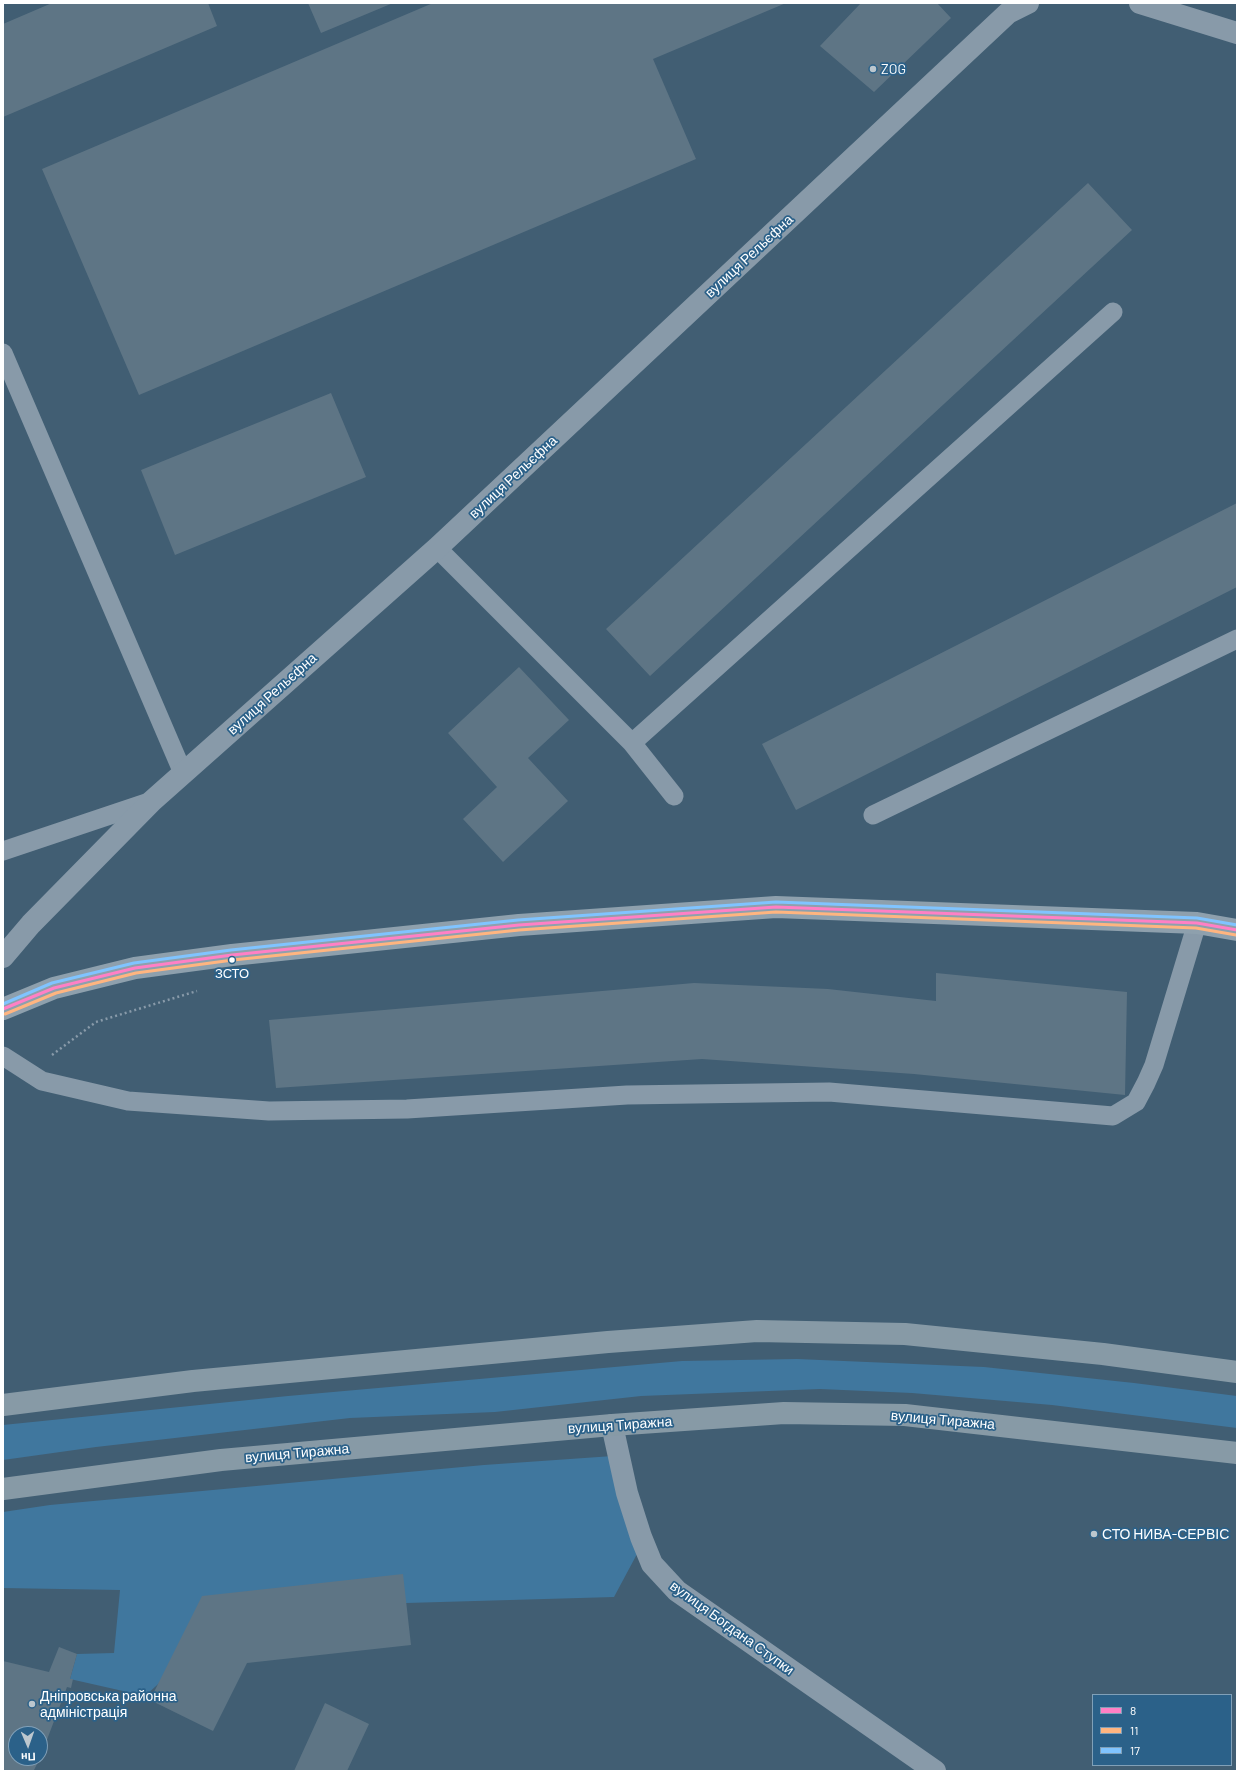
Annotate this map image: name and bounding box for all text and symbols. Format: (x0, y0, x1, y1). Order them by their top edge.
place label: ZOG (881, 61, 906, 77)
marker: ZOG (868, 64, 878, 74)
street label: вулиця Рельєфна (702, 211, 796, 301)
street label: вулиця Рельєфна (466, 432, 560, 522)
street label: вулиця Рельєфна (224, 650, 320, 738)
marker: ЗСТО (227, 955, 237, 965)
place label: ЗСТО (215, 966, 249, 982)
street label: вулиця Тиражна (890, 1407, 996, 1433)
street label: вулиця Тиражна (567, 1413, 673, 1437)
street label: вулиця Тиражна (244, 1440, 350, 1466)
place label: СТО НИВА-СЕРВІС (1102, 1526, 1229, 1542)
marker: СТО НИВА-СЕРВІС (1089, 1529, 1099, 1539)
street label: вулиця Богдана Ступки (667, 1577, 797, 1679)
place label: Дніпровська районна адміністрація (40, 1688, 176, 1720)
legend (1092, 1694, 1232, 1766)
marker: Дніпровська районна адміністрація (27, 1699, 37, 1709)
text: 8 (1130, 1703, 1136, 1717)
text: 11 (1130, 1723, 1138, 1737)
north arrow (8, 1726, 48, 1766)
text: 17 (1130, 1743, 1140, 1757)
text: Пн (21, 1751, 36, 1764)

